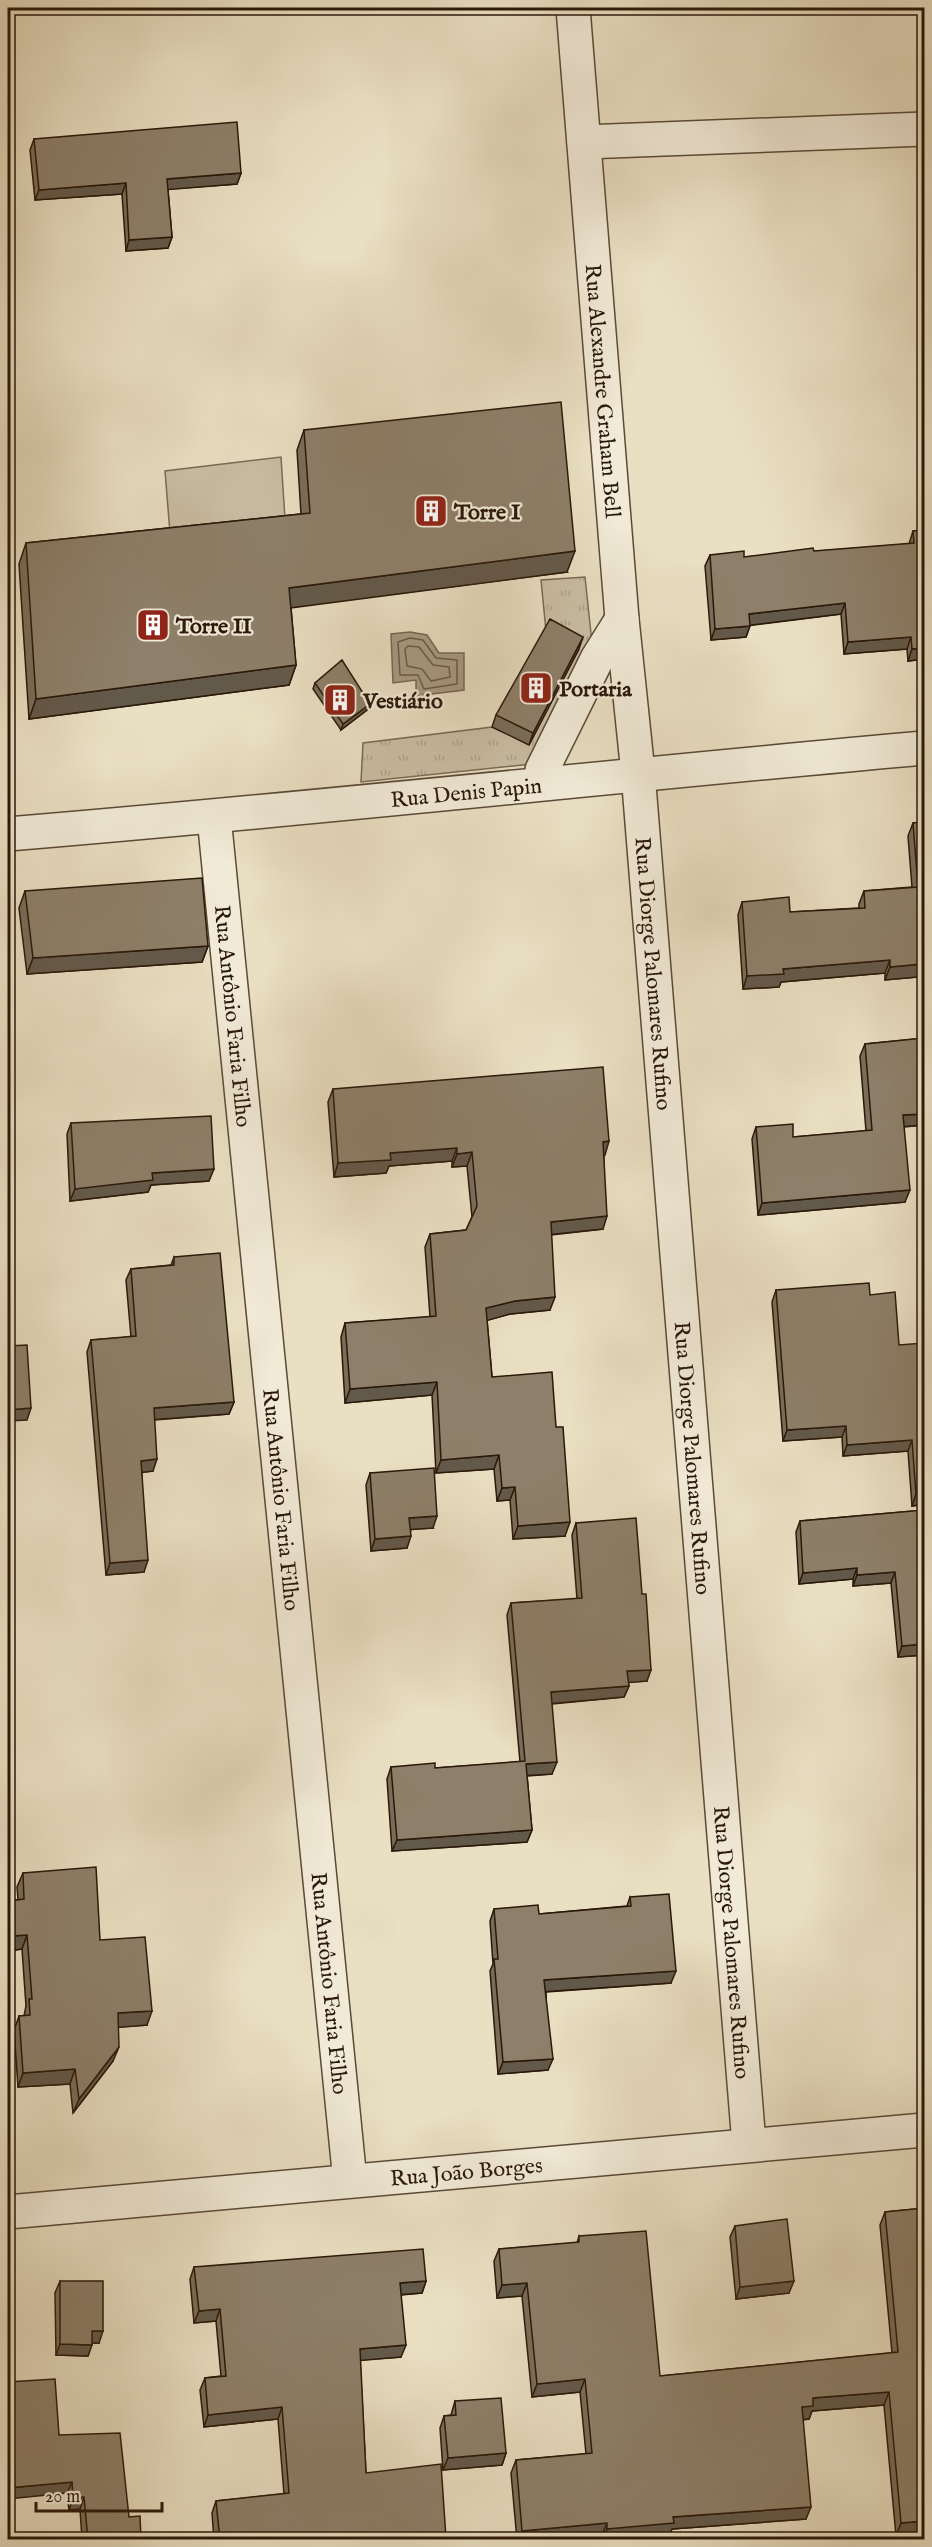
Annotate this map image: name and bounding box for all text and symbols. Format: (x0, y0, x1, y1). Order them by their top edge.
street label: Rua Alexandre Graham Bell (578, 263, 626, 519)
building icon: Torre I (413, 493, 449, 529)
place label: Torre I (453, 499, 521, 527)
building icon: Torre II (135, 607, 171, 643)
place label: Torre II (175, 613, 252, 641)
building icon: Portaria (518, 670, 554, 706)
place label: Portaria (559, 676, 632, 704)
building icon: Vestiário (322, 682, 358, 718)
place label: Vestiário (362, 688, 443, 716)
street label: Rua Denis Papin (389, 772, 543, 815)
street label: Rua Diorge Palomares Rufino (627, 836, 677, 1112)
street label: Rua Antônio Faria Filho (207, 904, 257, 1129)
street label: Rua Diorge Palomares Rufino (666, 1320, 716, 1596)
street label: Rua Antônio Faria Filho (255, 1387, 305, 1612)
street label: Rua Diorge Palomares Rufino (706, 1805, 756, 2080)
street label: Rua Antônio Faria Filho (303, 1871, 353, 2096)
street label: Rua João Borges (389, 2152, 544, 2194)
scale bar (36, 2475, 162, 2513)
text: 20 m (45, 2486, 80, 2509)

